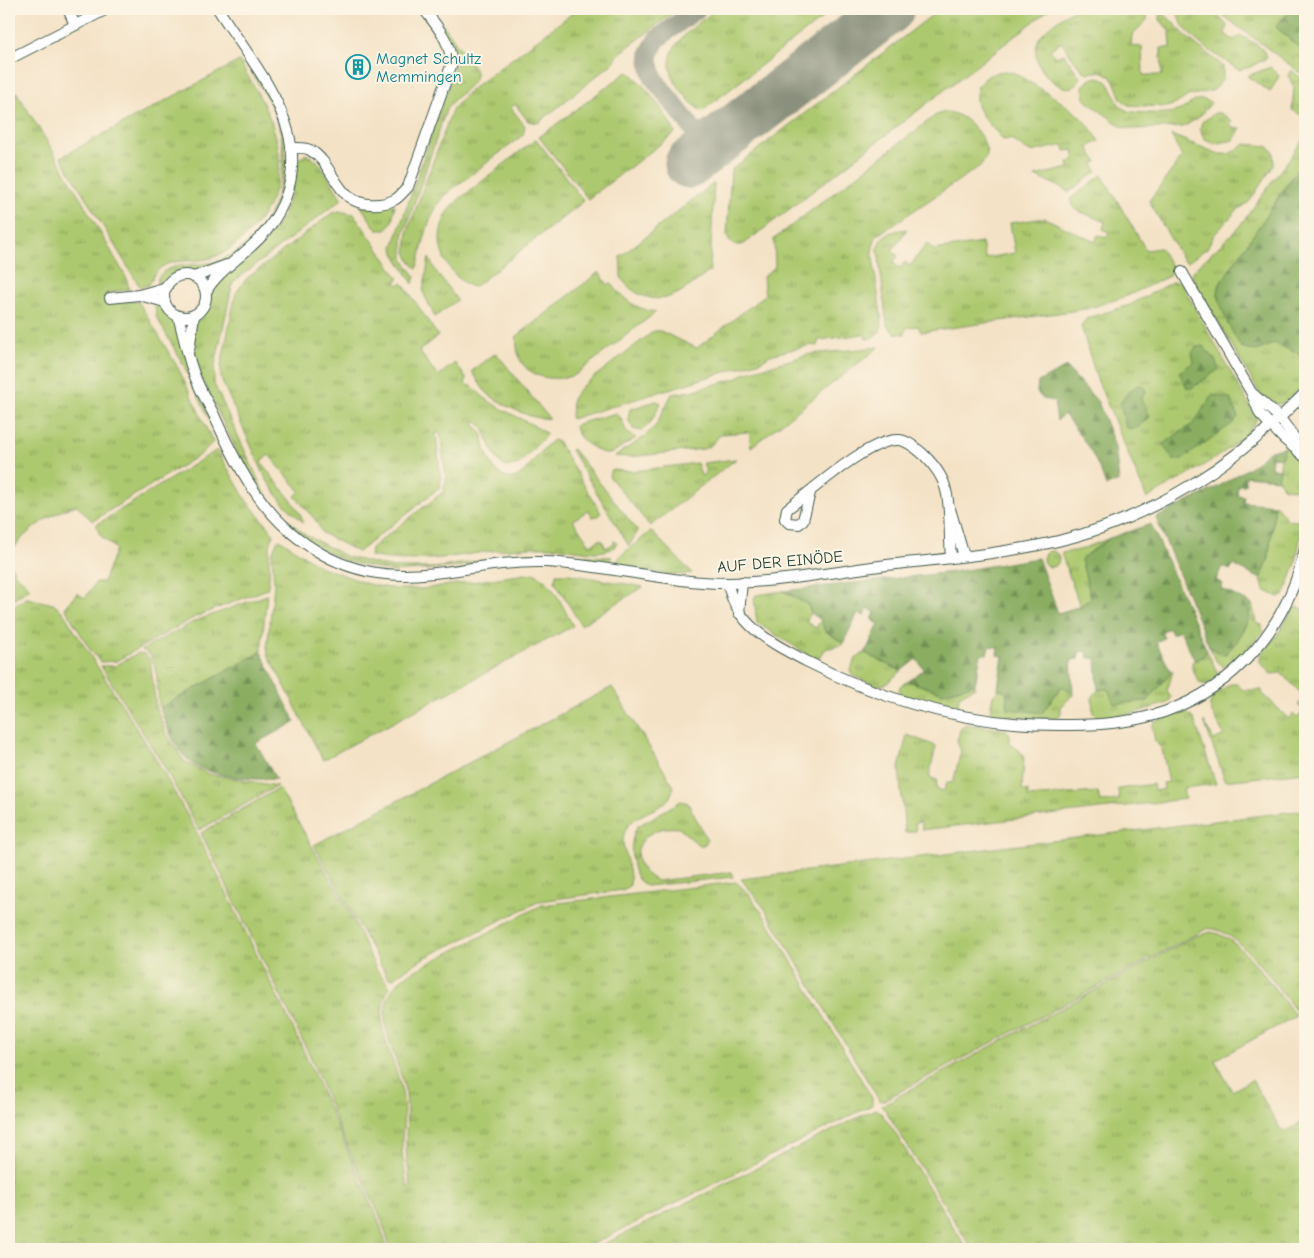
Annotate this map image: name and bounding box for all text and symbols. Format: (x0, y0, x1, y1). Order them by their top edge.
place label: Magnet Schultz Memmingen (376, 50, 481, 86)
building icon: Magnet Schultz Memmingen (345, 54, 371, 80)
street label: AUF DER EINÖDE (717, 548, 844, 576)

